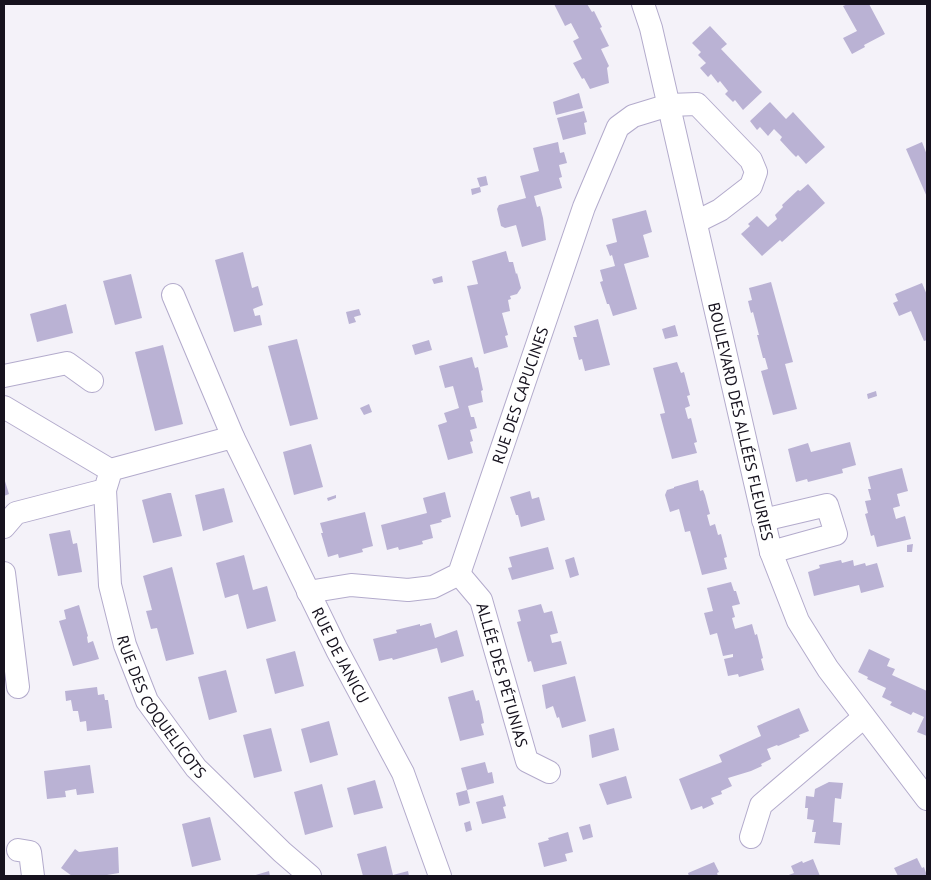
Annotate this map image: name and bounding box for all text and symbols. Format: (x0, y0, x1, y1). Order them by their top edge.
street label: BOULEVARD DES ALLÉES FLEURIES (704, 301, 778, 543)
street label: RUE DES CAPUCINES (487, 324, 553, 466)
street label: ALLÉE DES PÉTUNIAS (472, 600, 533, 750)
street label: RUE DE JANICU (308, 604, 374, 707)
street label: RUE DES COQUELICOTS (113, 633, 211, 783)

